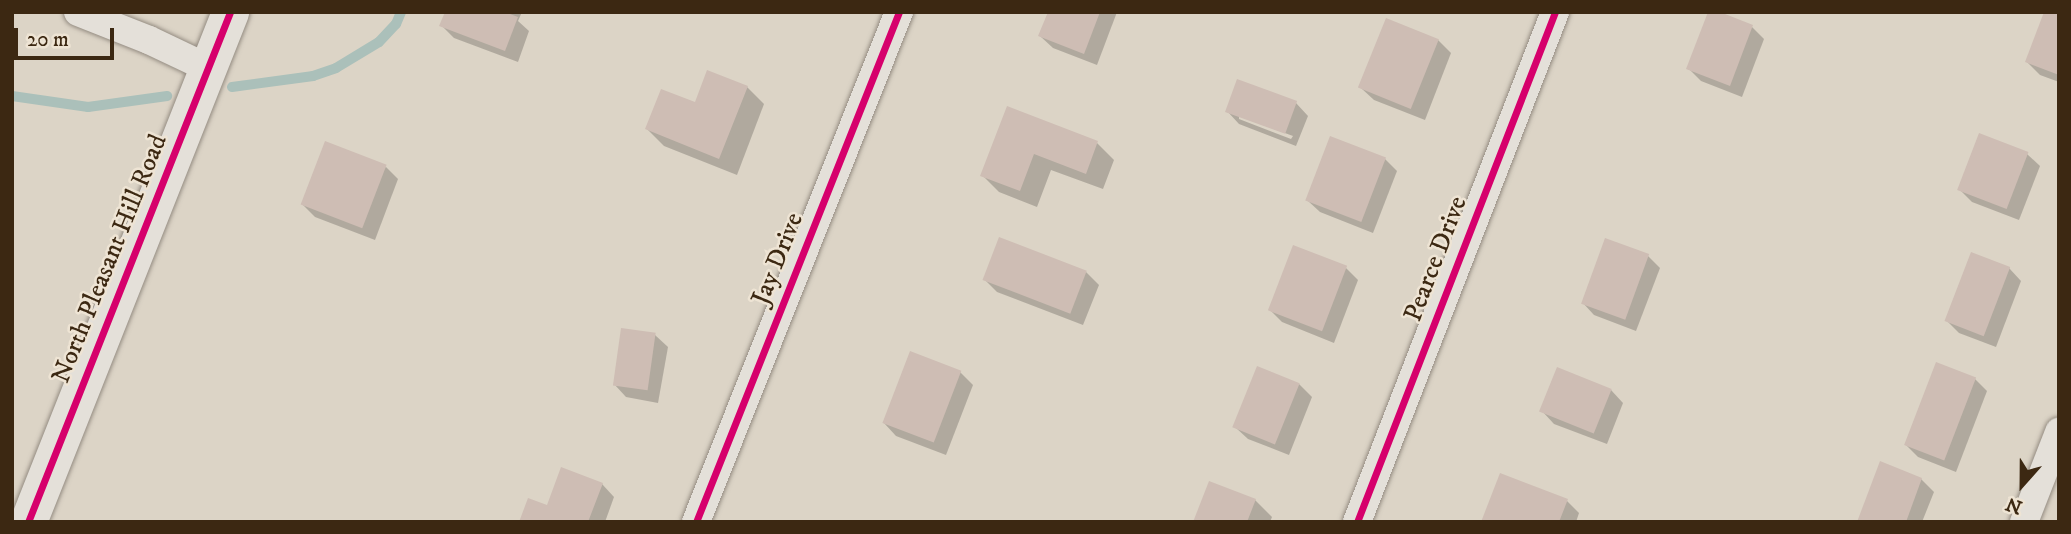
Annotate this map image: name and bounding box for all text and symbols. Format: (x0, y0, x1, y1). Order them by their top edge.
scale bar (18, 14, 117, 58)
text: 20 m (27, 27, 69, 53)
street label: North Pleasant Hill Road (46, 130, 174, 388)
street label: Pearce Drive (1398, 192, 1474, 326)
street label: Jay Drive (745, 208, 811, 310)
north arrow (1987, 450, 2057, 520)
text: N (2003, 492, 2026, 519)

